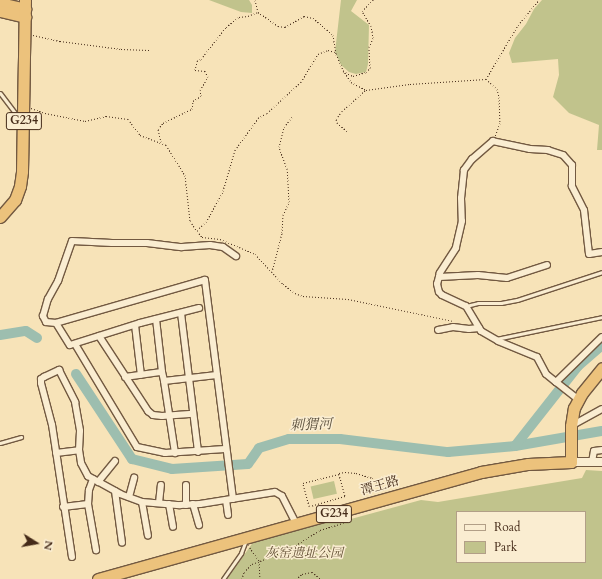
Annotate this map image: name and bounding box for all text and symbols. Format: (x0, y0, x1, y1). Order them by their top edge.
road number: G234 (5, 111, 43, 131)
water label: 刺猬河 (290, 416, 332, 434)
street label: 潭王路 (359, 473, 401, 499)
road number: G234 (315, 504, 353, 524)
legend (456, 511, 586, 563)
text: Road (494, 519, 520, 535)
north arrow (16, 523, 56, 563)
text: N (40, 539, 57, 551)
text: Park (494, 539, 517, 555)
park label: 灰窑遗址公园 (265, 545, 343, 561)

